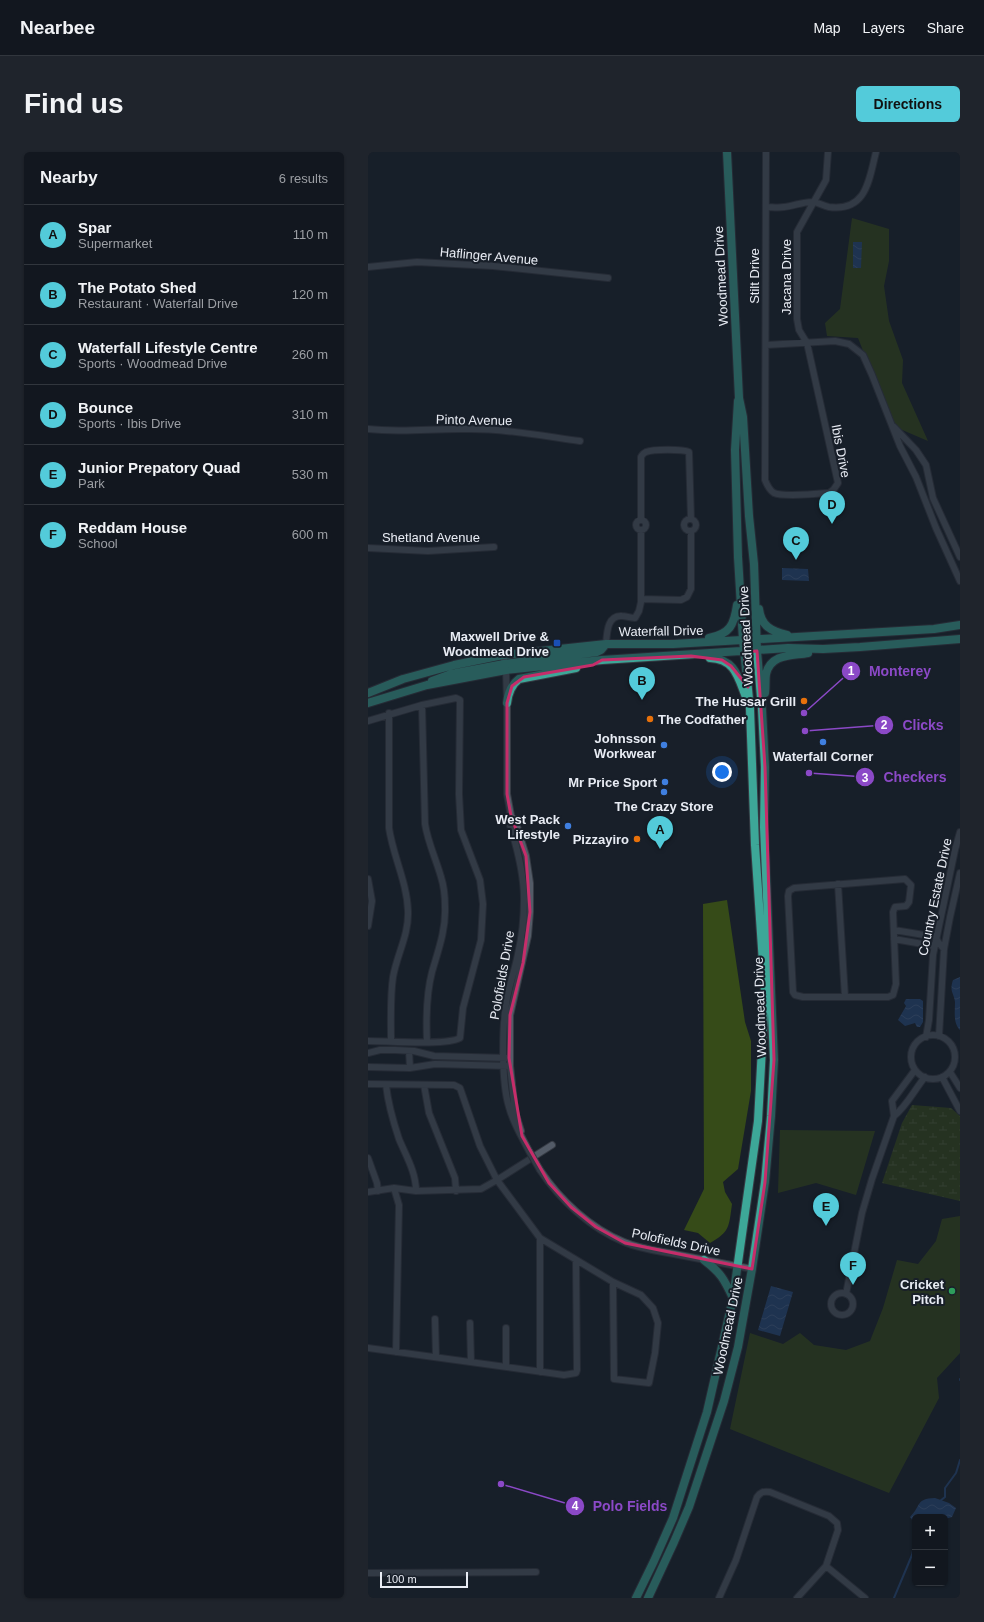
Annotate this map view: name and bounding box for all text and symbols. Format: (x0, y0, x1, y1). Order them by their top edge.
text: Nearbee (20, 17, 95, 38)
text: Map (813, 20, 841, 36)
text: Layers (863, 20, 905, 36)
text: Share (927, 20, 964, 36)
button: Directions (856, 86, 960, 122)
text: Find us (24, 88, 124, 119)
text: Nearby (40, 168, 98, 187)
text: 6 results (279, 171, 328, 186)
text: Spar (78, 219, 111, 236)
street label: Woodmead Drive (711, 226, 731, 326)
text: A (48, 227, 58, 242)
text: 110 m (293, 227, 328, 242)
text: Supermarket (78, 236, 152, 251)
street label: Jacana Drive (779, 239, 794, 315)
street label: Haflinger Avenue (439, 244, 539, 268)
street label: Stilt Drive (747, 248, 762, 304)
text: The Potato Shed (78, 279, 196, 296)
text: B (48, 287, 58, 302)
text: 120 m (292, 287, 328, 302)
text: Restaurant · Waterfall Drive (78, 296, 238, 311)
text: Waterfall Lifestyle Centre (78, 339, 258, 356)
text: C (48, 347, 58, 362)
text: 260 m (292, 347, 328, 362)
text: Sports · Woodmead Drive (78, 356, 227, 371)
text: Bounce (78, 399, 133, 416)
text: D (48, 407, 58, 422)
text: 310 m (292, 407, 328, 422)
street label: Pinto Avenue (436, 412, 512, 428)
text: Sports · Ibis Drive (78, 416, 181, 431)
street label: Ibis Drive (828, 423, 854, 479)
text: Junior Prepatory Quad (78, 459, 241, 476)
text: E (49, 467, 57, 482)
text: 530 m (292, 467, 328, 482)
text: Park (78, 476, 105, 491)
pin: D (819, 491, 845, 524)
text: Reddam House (78, 519, 187, 536)
text: F (49, 527, 57, 542)
text: 600 m (292, 527, 328, 542)
pin: C (783, 527, 809, 560)
street label: Shetland Avenue (382, 530, 480, 545)
text: School (78, 536, 118, 551)
street label: Woodmead Drive (736, 586, 756, 686)
street label: Waterfall Drive (618, 623, 704, 639)
place label: Maxwell Drive & Woodmead Drive (443, 629, 549, 659)
marker: Maxwell Drive & Woodmead Drive (552, 638, 562, 648)
callout: Monterey (841, 658, 939, 684)
text: Monterey (869, 663, 931, 679)
text: 1 (848, 664, 855, 678)
pin: B (629, 667, 655, 700)
place label: The Hussar Grill (696, 694, 796, 709)
marker: The Hussar Grill (799, 696, 809, 706)
place label: The Codfather (658, 712, 746, 727)
callout: Clicks (874, 712, 951, 738)
marker: The Codfather (645, 714, 655, 724)
text: Clicks (902, 717, 944, 733)
text: 2 (881, 718, 888, 732)
place label: Johnsson Workwear (594, 731, 656, 761)
marker: Waterfall Corner (818, 737, 828, 747)
marker: Johnsson Workwear (659, 740, 669, 750)
place label: Waterfall Corner (773, 749, 873, 764)
your location (712, 762, 732, 782)
callout: Checkers (855, 764, 954, 790)
text: Checkers (883, 769, 947, 785)
text: 3 (862, 771, 869, 785)
place label: Mr Price Sport (568, 775, 658, 790)
marker: Mr Price Sport (660, 777, 670, 787)
marker: The Crazy Store (659, 787, 669, 797)
place label: The Crazy Store (615, 799, 713, 814)
place label: West Pack Lifestyle (495, 812, 561, 842)
pin: A (647, 816, 673, 849)
marker: West Pack Lifestyle (563, 821, 573, 831)
place label: Pizzayiro (573, 832, 629, 847)
marker: Pizzayiro (632, 834, 642, 844)
street label: Country Estate Drive (915, 837, 955, 957)
street label: Polofields Drive (487, 929, 517, 1021)
street label: Woodmead Drive (751, 957, 769, 1057)
pin: E (813, 1193, 839, 1226)
street label: Polofields Drive (630, 1225, 722, 1259)
pin: F (840, 1252, 866, 1285)
street label: Woodmead Drive (710, 1275, 746, 1377)
place label: Cricket Pitch (900, 1277, 945, 1307)
marker: Cricket Pitch (947, 1286, 957, 1296)
callout: Polo Fields (565, 1493, 675, 1519)
text: Polo Fields (593, 1498, 668, 1514)
text: 4 (572, 1499, 579, 1513)
map controls (912, 1514, 948, 1586)
button: + (912, 1514, 948, 1550)
button: − (912, 1550, 948, 1586)
scale bar (380, 1570, 468, 1589)
text: 100 m (386, 1573, 417, 1585)

